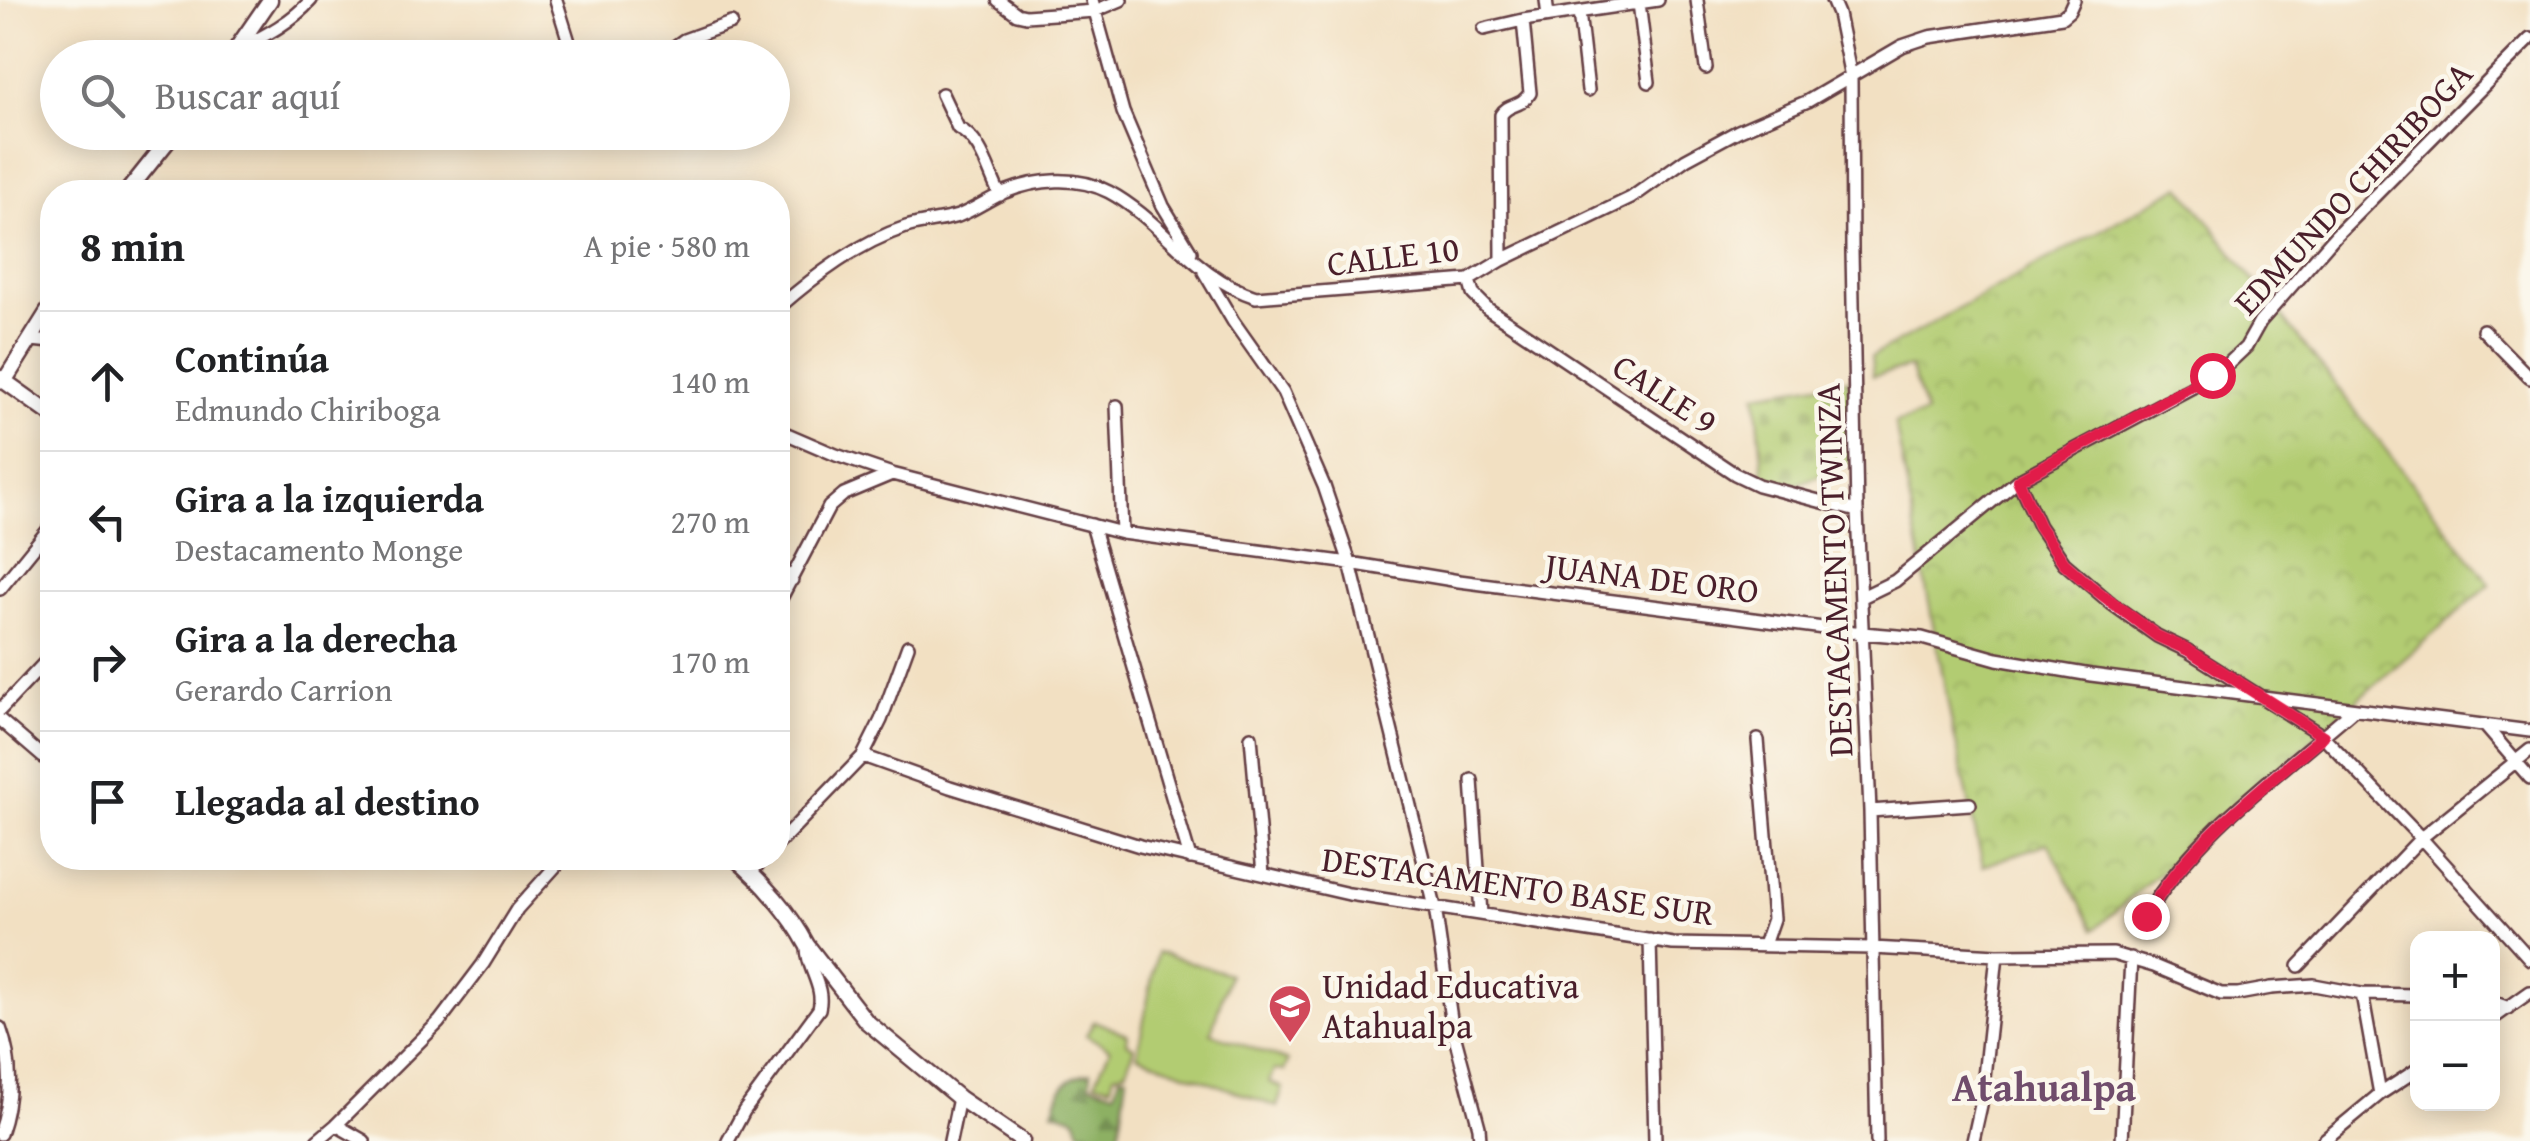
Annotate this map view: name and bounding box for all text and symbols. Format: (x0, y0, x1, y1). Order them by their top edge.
search box (40, 40, 790, 150)
street label: EDMUNDO CHIRIBOGA (2221, 49, 2484, 326)
text: Buscar aquí (155, 67, 340, 123)
icon: search (75, 68, 130, 123)
text: 8 min (80, 215, 185, 276)
text: A pie · 580 m (583, 222, 750, 269)
street label: CALLE 10 (1324, 222, 1462, 289)
text: Continúa (175, 330, 329, 386)
street label: CALLE 9 (1603, 341, 1728, 446)
route start (2190, 353, 2236, 399)
icon: ahead (80, 354, 135, 409)
text: 140 m (671, 358, 750, 405)
street label: DESTACAMENTO TWINZA (1801, 382, 1866, 758)
text: Edmundo Chiriboga (175, 386, 441, 433)
text: Gira a la izquierda (175, 470, 484, 526)
icon: left (80, 494, 135, 549)
text: 270 m (671, 498, 750, 545)
text: Destacamento Monge (175, 526, 463, 573)
street label: JUANA DE ORO (1538, 539, 1762, 616)
text: Gira a la derecha (175, 610, 457, 666)
icon: right (80, 634, 135, 689)
text: 170 m (671, 638, 750, 685)
text: Gerardo Carrion (175, 666, 392, 713)
text: Llegada al destino (175, 773, 480, 829)
icon: arrive (80, 774, 135, 829)
street label: DESTACAMENTO BASE SUR (1319, 833, 1718, 938)
route end (2124, 894, 2170, 940)
map controls (2410, 931, 2500, 1111)
button: + (2410, 931, 2500, 1021)
place label: Unidad Educativa Atahualpa (1322, 960, 1579, 1051)
school or university icon: Unidad Educativa Atahualpa (1267, 983, 1313, 1044)
button: − (2410, 1021, 2500, 1111)
district label: Atahualpa (1952, 1057, 2136, 1116)

